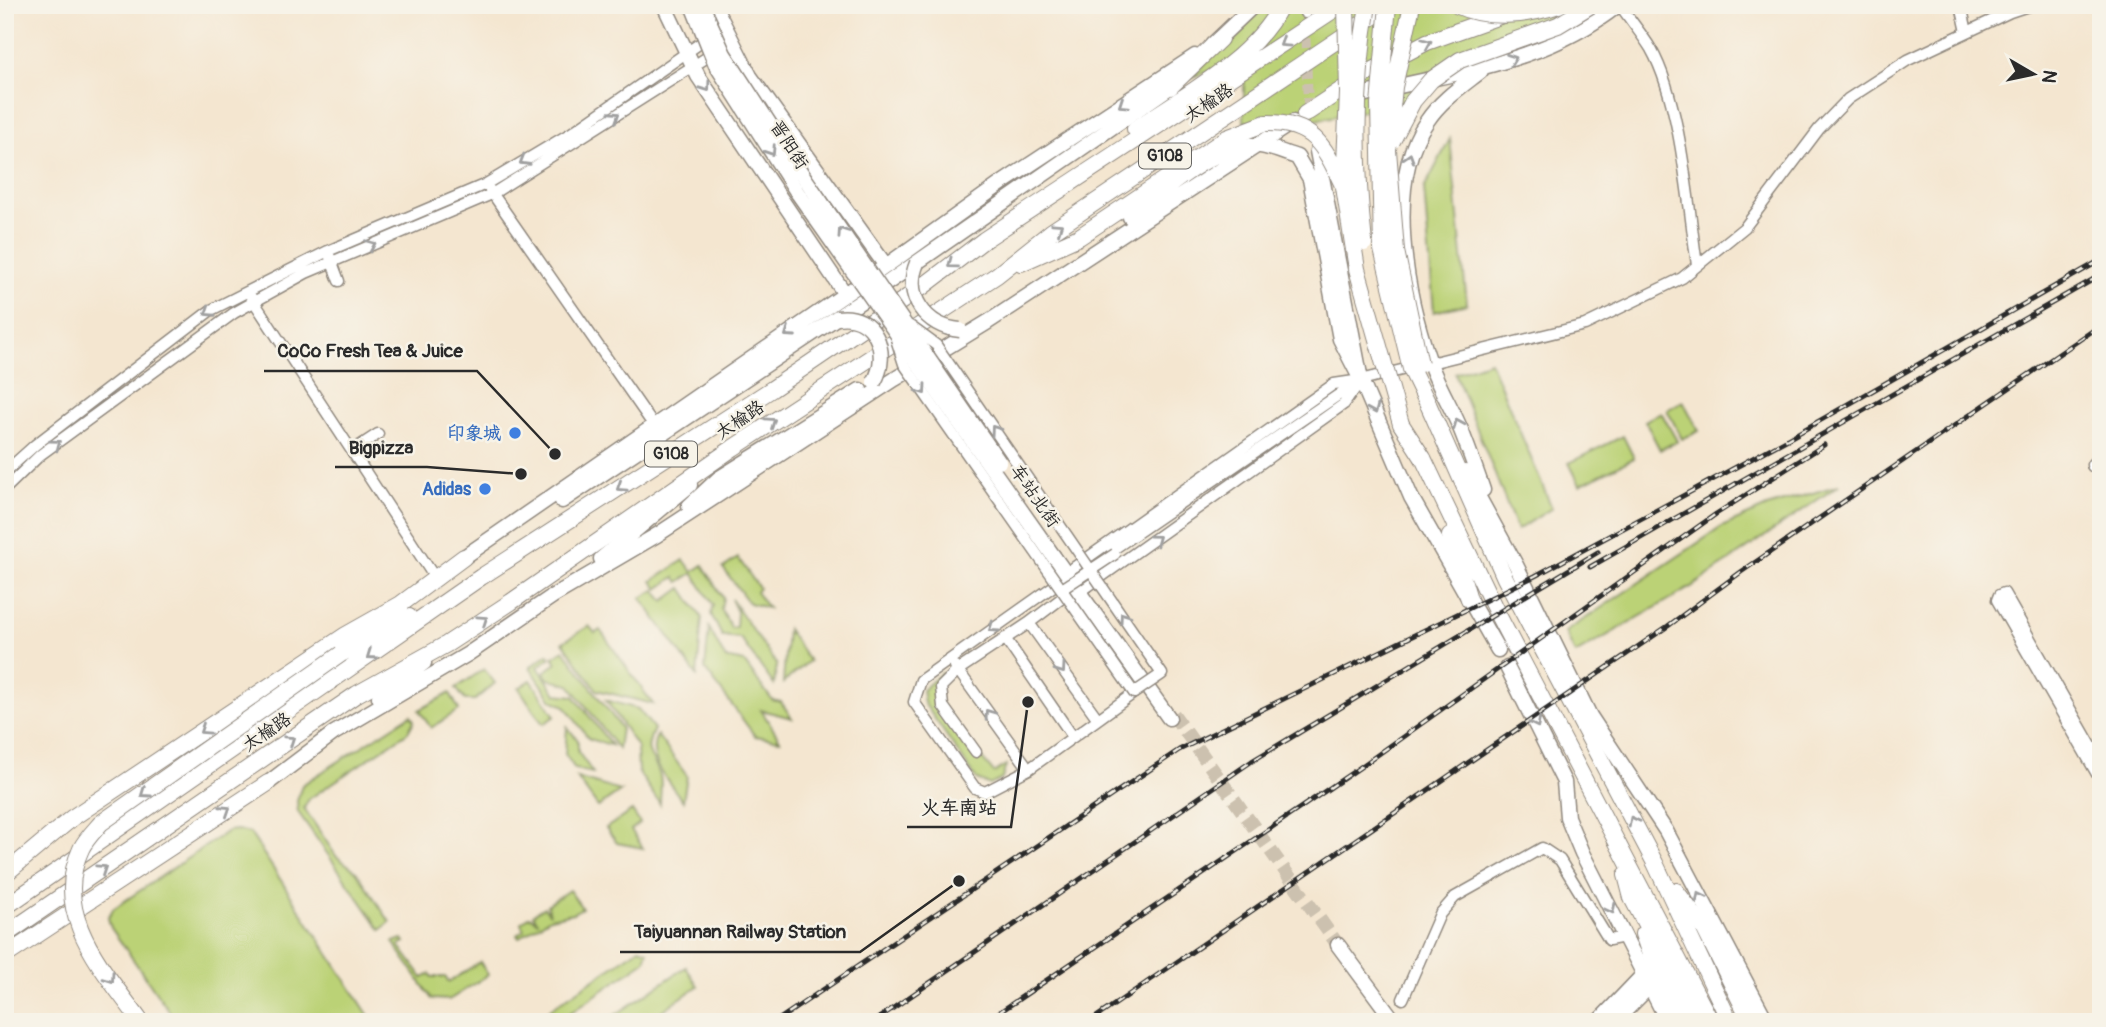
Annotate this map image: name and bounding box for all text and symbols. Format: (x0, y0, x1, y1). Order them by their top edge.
one-way arrow (1279, 35, 1292, 47)
one-way arrow (1420, 37, 1432, 51)
north arrow (1997, 38, 2068, 108)
one-way arrow (1506, 53, 1518, 67)
text: N (2036, 68, 2062, 85)
street label: 太榆路 (1180, 78, 1238, 128)
one-way arrow (698, 79, 710, 92)
one-way arrow (1117, 96, 1130, 109)
one-way arrow (607, 112, 620, 125)
street label: 晋阳街 (765, 116, 813, 174)
one-way arrow (762, 143, 775, 156)
road number: G108 (1139, 144, 1191, 168)
one-way arrow (1401, 152, 1416, 164)
one-way arrow (519, 153, 532, 166)
one-way arrow (1050, 223, 1063, 235)
one-way arrow (838, 227, 850, 240)
one-way arrow (364, 239, 377, 253)
one-way arrow (947, 256, 960, 269)
one-way arrow (204, 304, 217, 316)
one-way arrow (784, 325, 797, 337)
callout: CoCo Fresh Tea & Juice (264, 331, 477, 371)
text: CoCo Fresh Tea & Juice (277, 339, 463, 363)
one-way arrow (914, 382, 926, 395)
street label: 太榆路 (711, 395, 769, 445)
one-way arrow (1365, 402, 1379, 414)
one-way arrow (764, 418, 777, 431)
one-way arrow (1452, 419, 1466, 432)
place label: 印象城 (447, 422, 501, 445)
marker: 印象城 (507, 425, 523, 441)
one-way arrow (990, 425, 1003, 438)
callout: Bigpizza (335, 427, 427, 467)
text: Bigpizza (349, 436, 413, 460)
one-way arrow (48, 439, 60, 452)
road number: G108 (645, 442, 697, 467)
street label: 车站北街 (1005, 460, 1065, 532)
place label: Adidas (422, 478, 472, 501)
one-way arrow (615, 478, 628, 491)
marker: Adidas (477, 481, 493, 497)
one-way arrow (1148, 534, 1160, 547)
one-way arrow (1119, 612, 1132, 625)
one-way arrow (475, 616, 488, 629)
one-way arrow (988, 620, 1001, 632)
one-way arrow (366, 647, 379, 659)
one-way arrow (1053, 661, 1065, 674)
street label: 太榆路 (238, 707, 296, 757)
one-way arrow (985, 709, 997, 722)
one-way arrow (1528, 716, 1542, 728)
one-way arrow (198, 722, 211, 735)
one-way arrow (282, 736, 295, 748)
one-way arrow (140, 785, 153, 797)
callout: 火车南站 (907, 787, 1011, 827)
text: 火车南站 (921, 796, 997, 820)
one-way arrow (218, 805, 231, 818)
one-way arrow (1628, 816, 1641, 828)
one-way arrow (94, 864, 107, 877)
one-way arrow (1694, 892, 1708, 904)
one-way arrow (1602, 902, 1616, 914)
callout: Taiyuannan Railway Station (620, 912, 860, 952)
text: Taiyuannan Railway Station (633, 920, 847, 944)
one-way arrow (102, 970, 114, 983)

